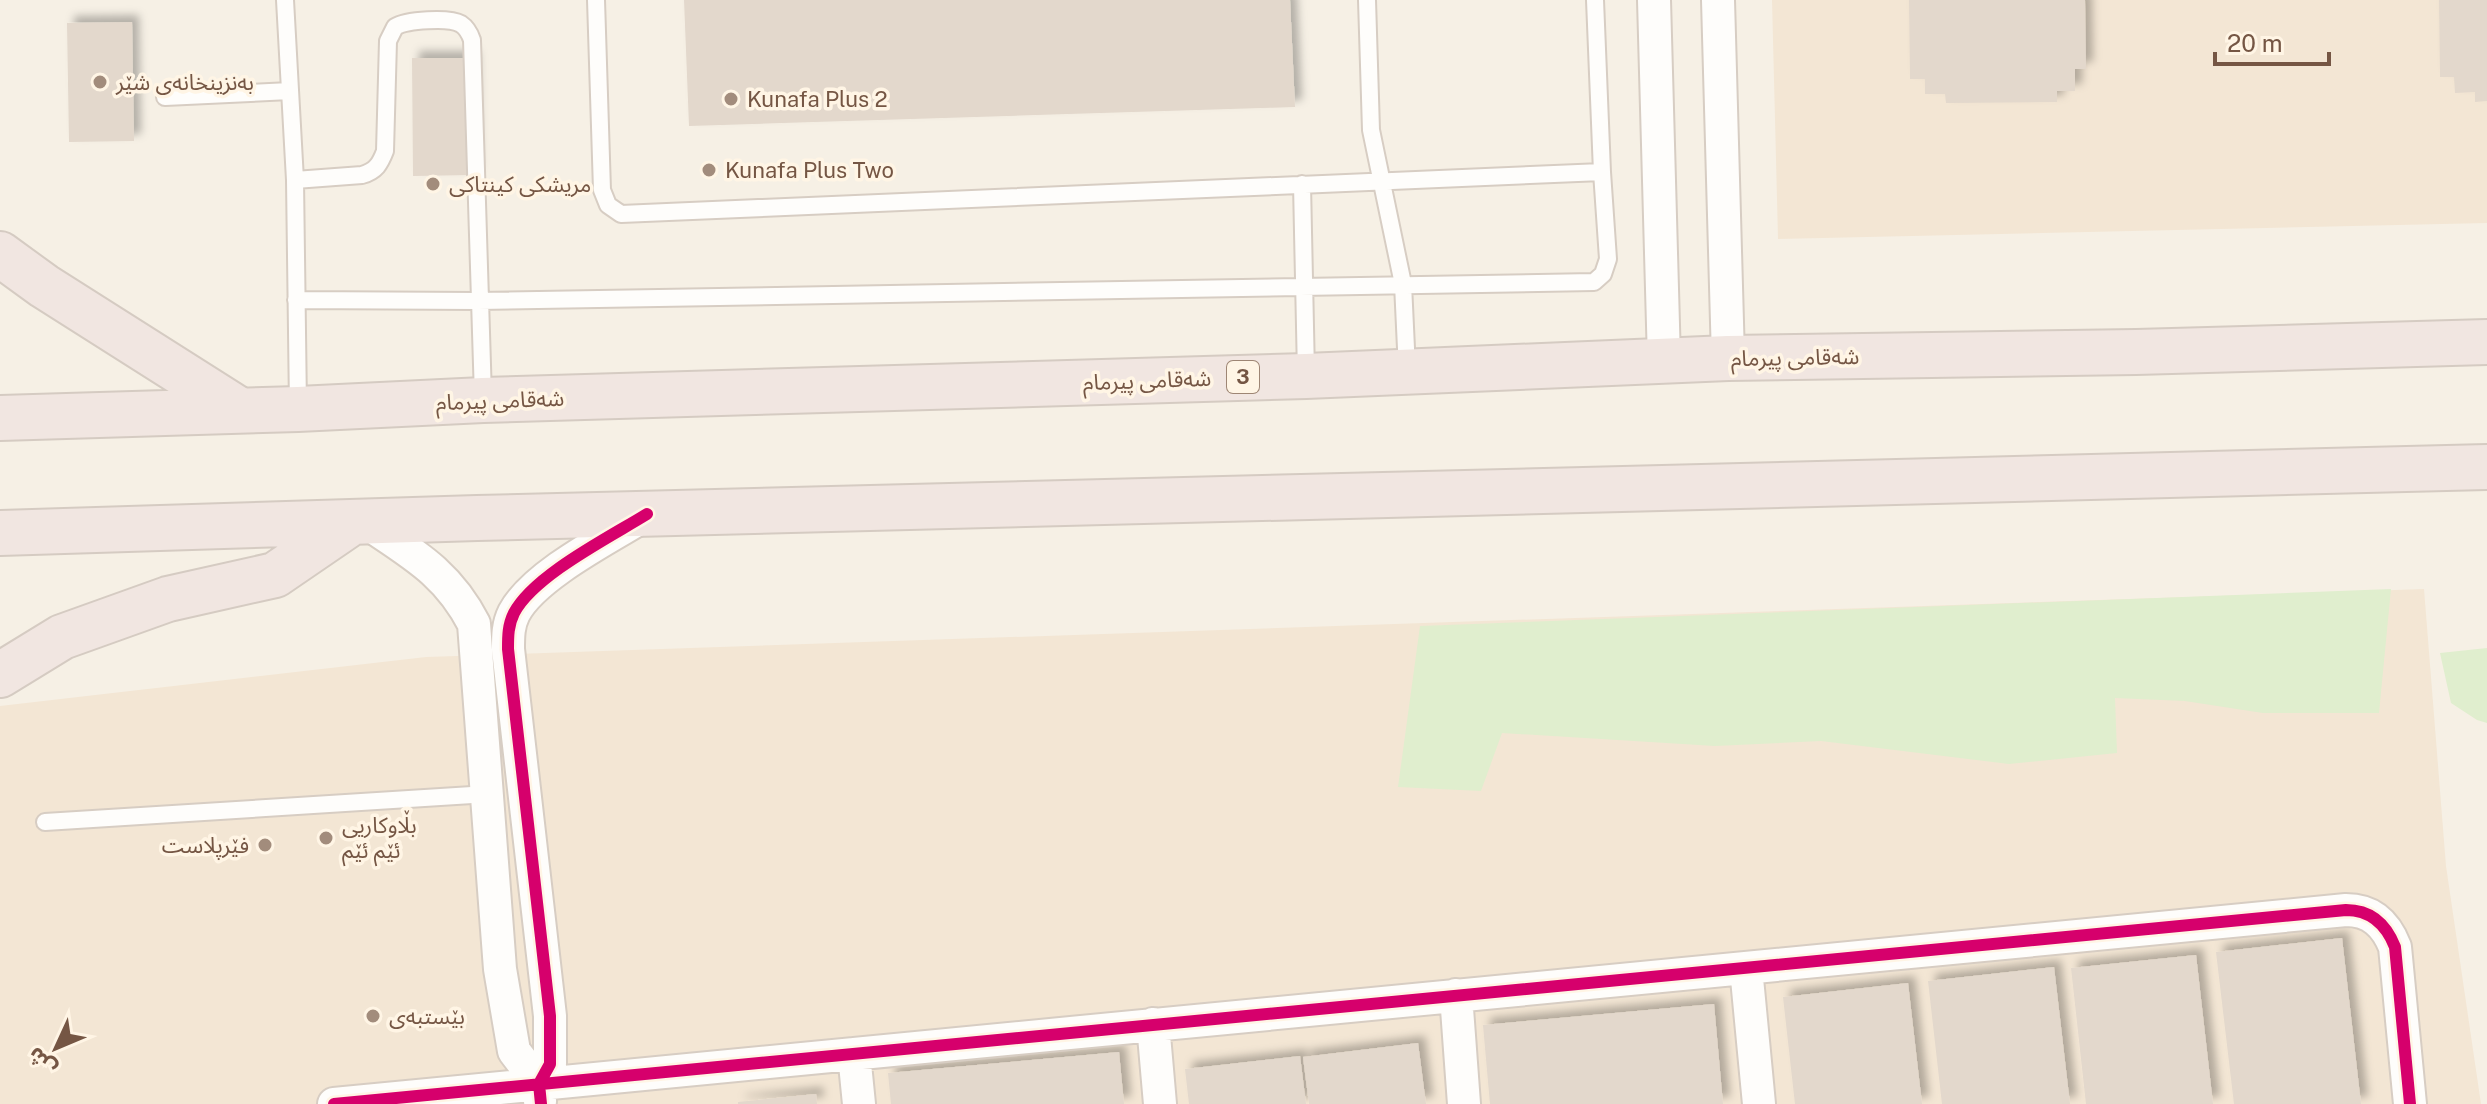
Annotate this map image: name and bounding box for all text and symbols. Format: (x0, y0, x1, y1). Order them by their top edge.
scale bar (2215, 16, 2329, 66)
text: 20 m (2227, 29, 2283, 57)
place label: بەنزینخانەی شێر (115, 69, 254, 95)
marker: بەنزینخانەی شێر (91, 73, 109, 91)
place label: Kunafa Plus 2 (747, 86, 888, 112)
marker: Kunafa Plus 2 (722, 90, 740, 108)
place label: Kunafa Plus Two (725, 157, 894, 183)
marker: Kunafa Plus Two (700, 161, 718, 179)
place label: مریشکی کینتاکی (449, 171, 591, 197)
marker: مریشکی کینتاکی (424, 175, 442, 193)
street label: شەقامی پیرمام (1731, 343, 1860, 375)
road number: 3 (1227, 361, 1259, 393)
street label: شەقامی پیرمام (1082, 365, 1212, 399)
street label: شەقامی پیرمام (435, 385, 565, 419)
place label: بڵاوکاریی ئێم ئێم (342, 810, 417, 867)
marker: بڵاوکاریی ئێم ئێم (317, 829, 335, 847)
place label: فێرپلاست (162, 832, 249, 860)
marker: فێرپلاست (256, 836, 274, 854)
place label: بێستبەی (389, 1003, 465, 1029)
marker: بێستبەی (364, 1007, 382, 1025)
north arrow (16, 1008, 96, 1088)
text: ش (22, 1042, 61, 1082)

